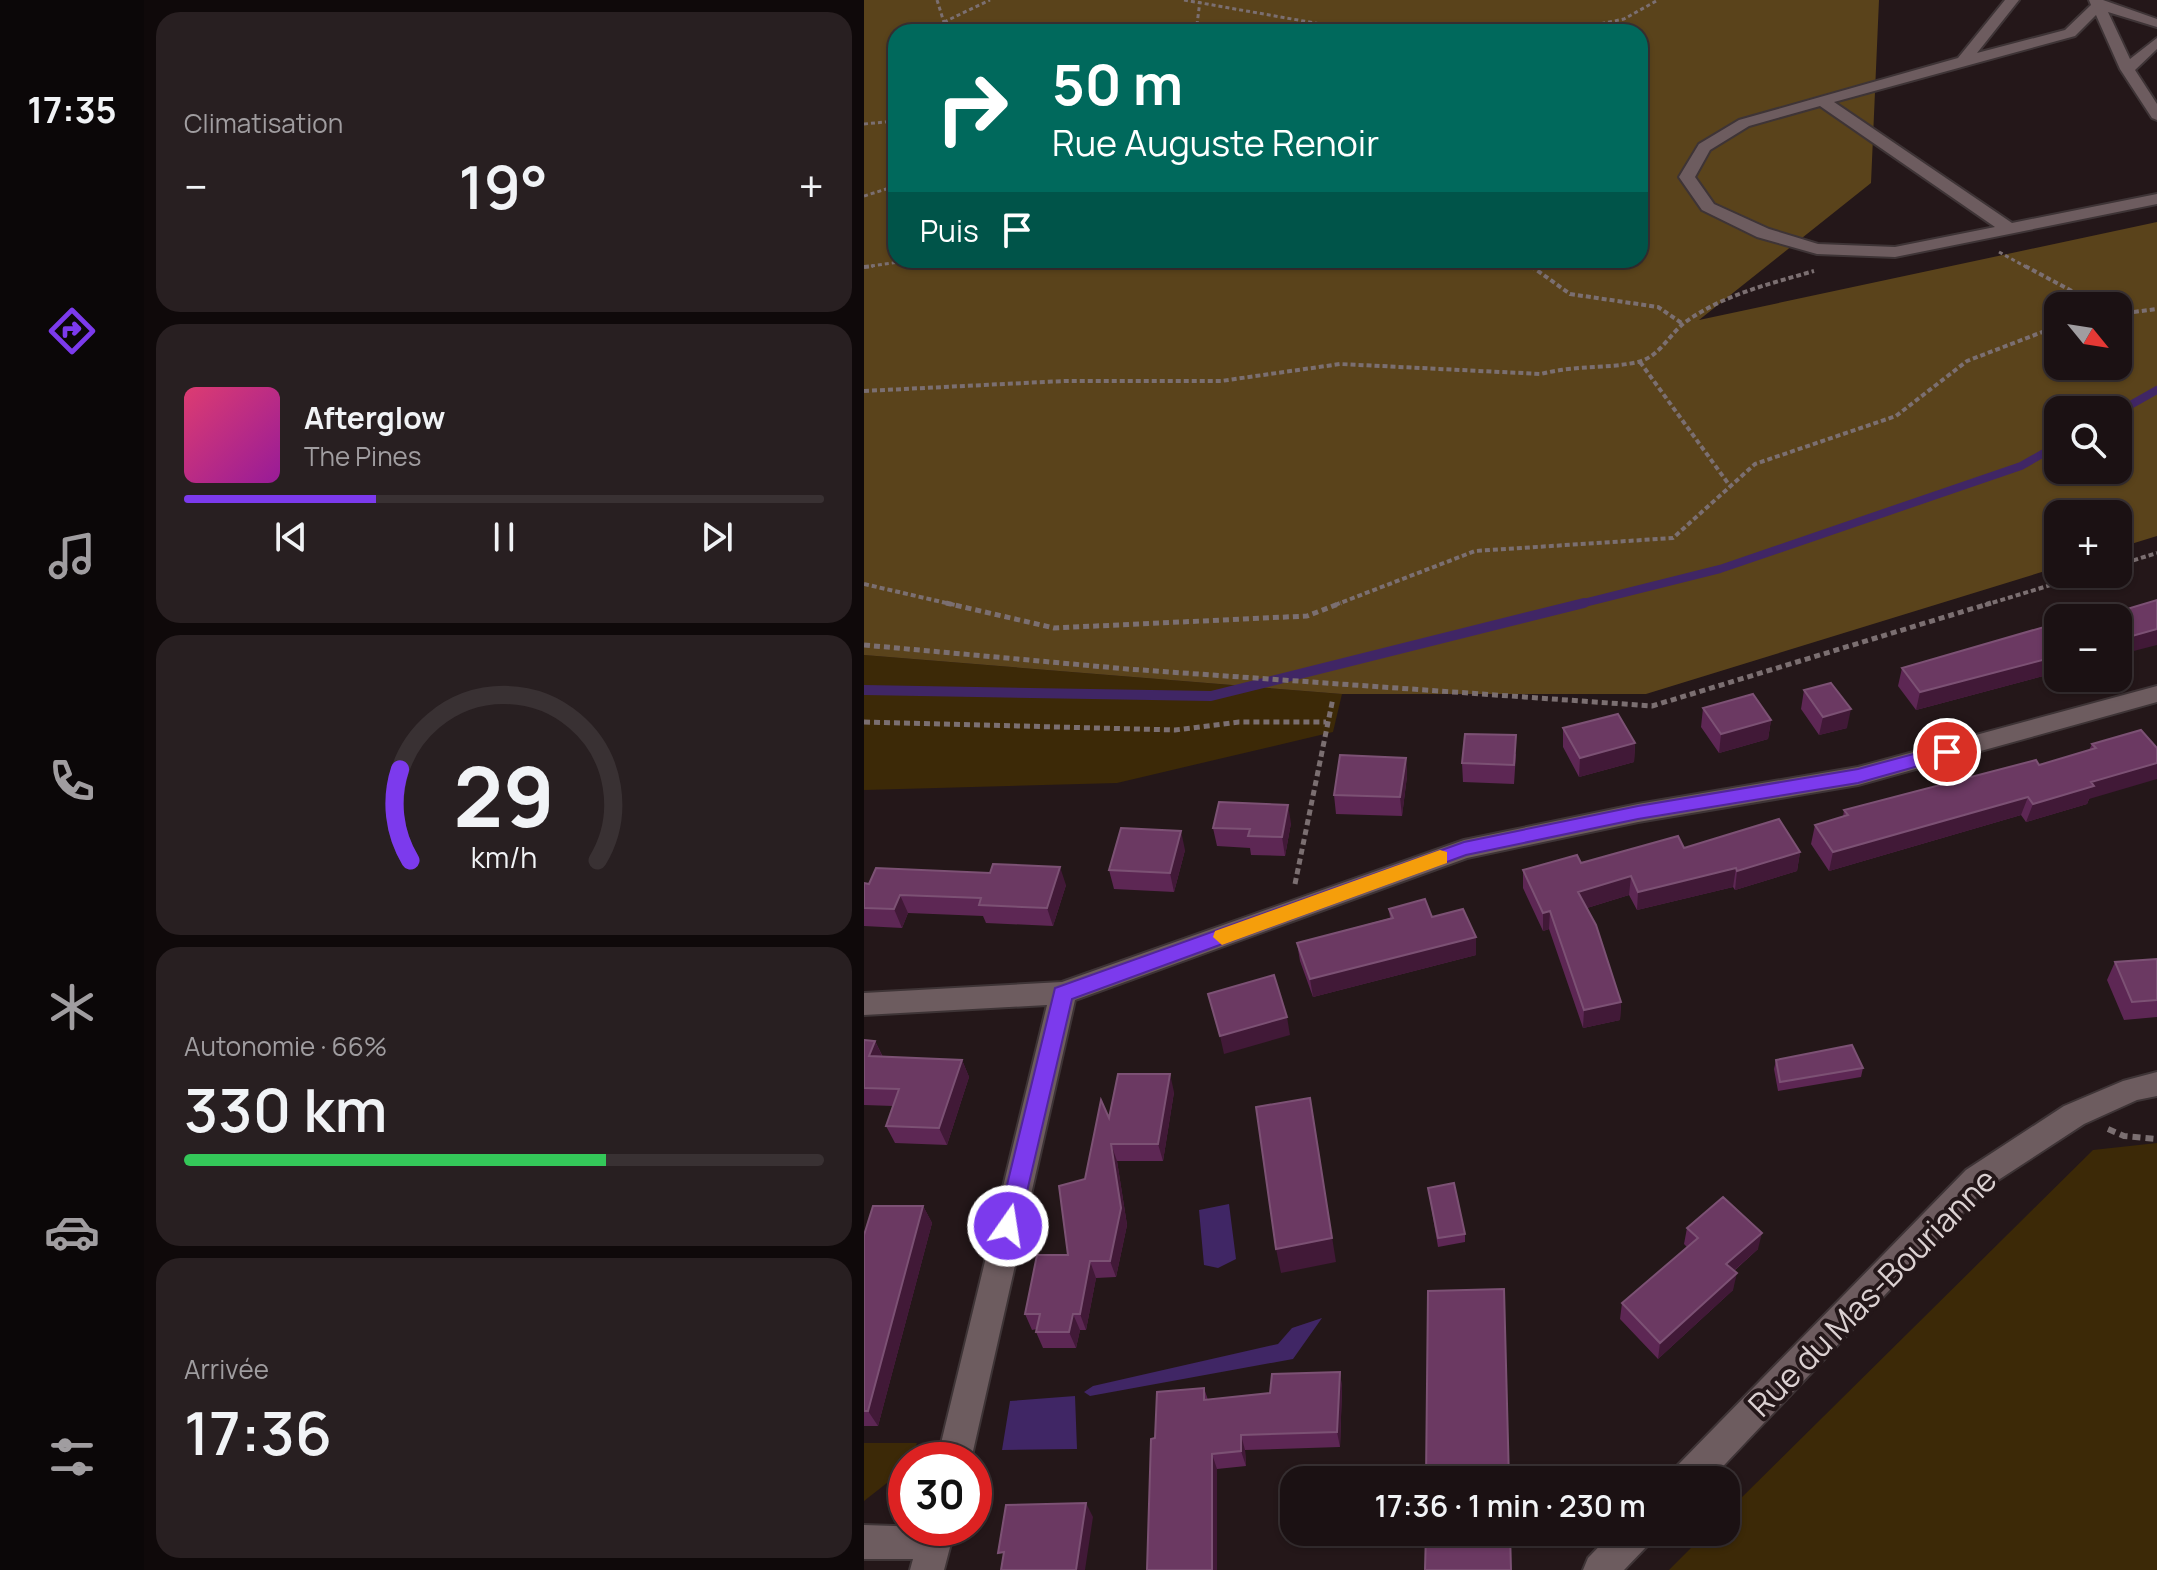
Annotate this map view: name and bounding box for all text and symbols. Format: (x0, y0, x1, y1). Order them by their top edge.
text: 50 m (1052, 45, 1183, 122)
icon: right (920, 56, 1024, 160)
text: 17:35 (27, 85, 117, 134)
text: Climatisation (184, 105, 343, 141)
text: Rue Auguste Renoir (1052, 118, 1379, 167)
text: 19° (458, 145, 548, 227)
text: − (184, 156, 208, 216)
text: + (799, 156, 824, 216)
icon: arrive (995, 208, 1039, 252)
text: Puis (920, 210, 979, 251)
north arrow (2044, 292, 2132, 380)
map controls (2044, 292, 2132, 692)
icon: directions (44, 303, 100, 359)
button: search (2044, 396, 2132, 484)
text: Afterglow (304, 397, 445, 438)
text: The Pines (304, 438, 421, 474)
button: + (2044, 500, 2132, 588)
icon: previous (269, 515, 313, 559)
icon: pause (482, 515, 526, 559)
icon: next (695, 515, 739, 559)
icon: music (44, 528, 100, 584)
button: − (2044, 604, 2132, 692)
pin (1913, 718, 1981, 786)
icon: arrive (1925, 730, 1969, 774)
text: 29 (453, 738, 555, 852)
icon: phone (44, 753, 100, 809)
text: km/h (471, 838, 537, 877)
icon: climate (44, 979, 100, 1035)
text: Autonomie · 66% (184, 1028, 387, 1064)
text: 330 km (184, 1068, 388, 1150)
street label: Rue du Mas-Bourianne (1738, 1158, 2006, 1426)
position arrow (966, 1184, 1050, 1268)
icon: car (44, 1204, 100, 1260)
text: Arrivée (184, 1351, 269, 1387)
text: 17:36 (184, 1391, 332, 1473)
icon: filters (44, 1429, 100, 1485)
speed limit sign: 30 (888, 1442, 992, 1546)
text: 17:36 · 1 min · 230 m (1374, 1485, 1646, 1526)

